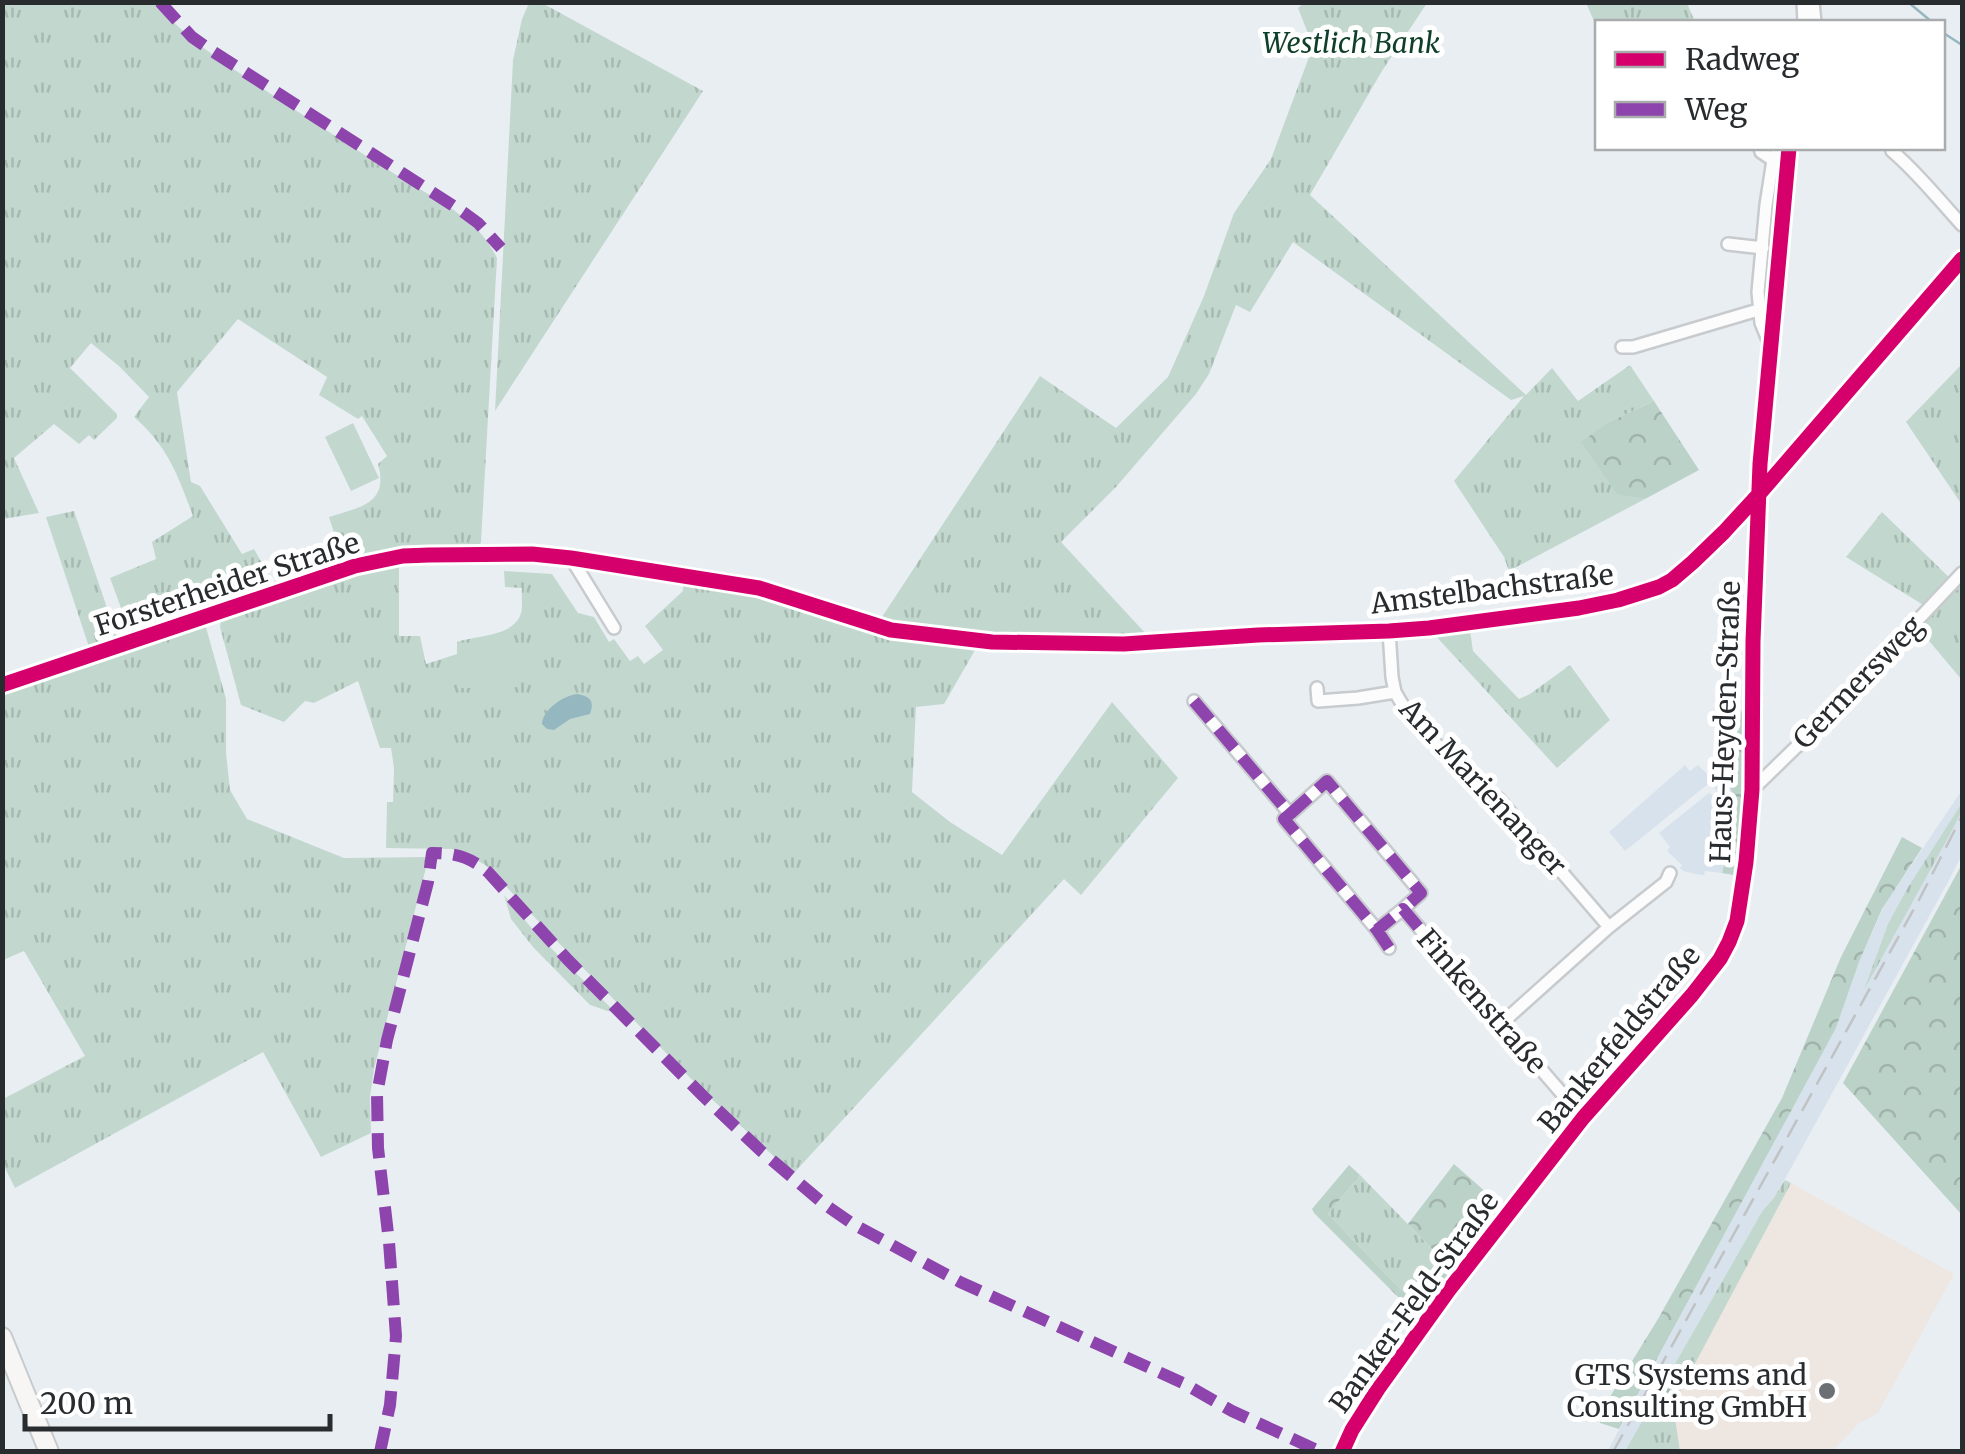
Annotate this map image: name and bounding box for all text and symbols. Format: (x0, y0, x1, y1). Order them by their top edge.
legend (1595, 20, 1945, 150)
park label: Westlich Bank (1262, 25, 1440, 61)
text: Radweg (1685, 40, 1799, 78)
text: Weg (1684, 90, 1747, 128)
street label: Forsterheider Straße (90, 524, 364, 644)
street label: Amstelbachstraße (1368, 556, 1615, 622)
street label: Haus-Heyden-Straße (1702, 580, 1748, 864)
street label: Germersweg (1785, 608, 1931, 756)
street label: Am Marienanger (1391, 690, 1574, 883)
street label: Finkenstraße (1409, 921, 1555, 1081)
street label: Bankerfeldstraße (1530, 938, 1708, 1140)
street label: Banker-Feld-Straße (1322, 1184, 1506, 1420)
place label: GTS Systems and Consulting GmbH (1567, 1357, 1807, 1425)
scale bar (25, 1369, 330, 1431)
marker: GTS Systems and Consulting GmbH (1816, 1380, 1838, 1402)
text: 200 m (40, 1384, 133, 1422)

